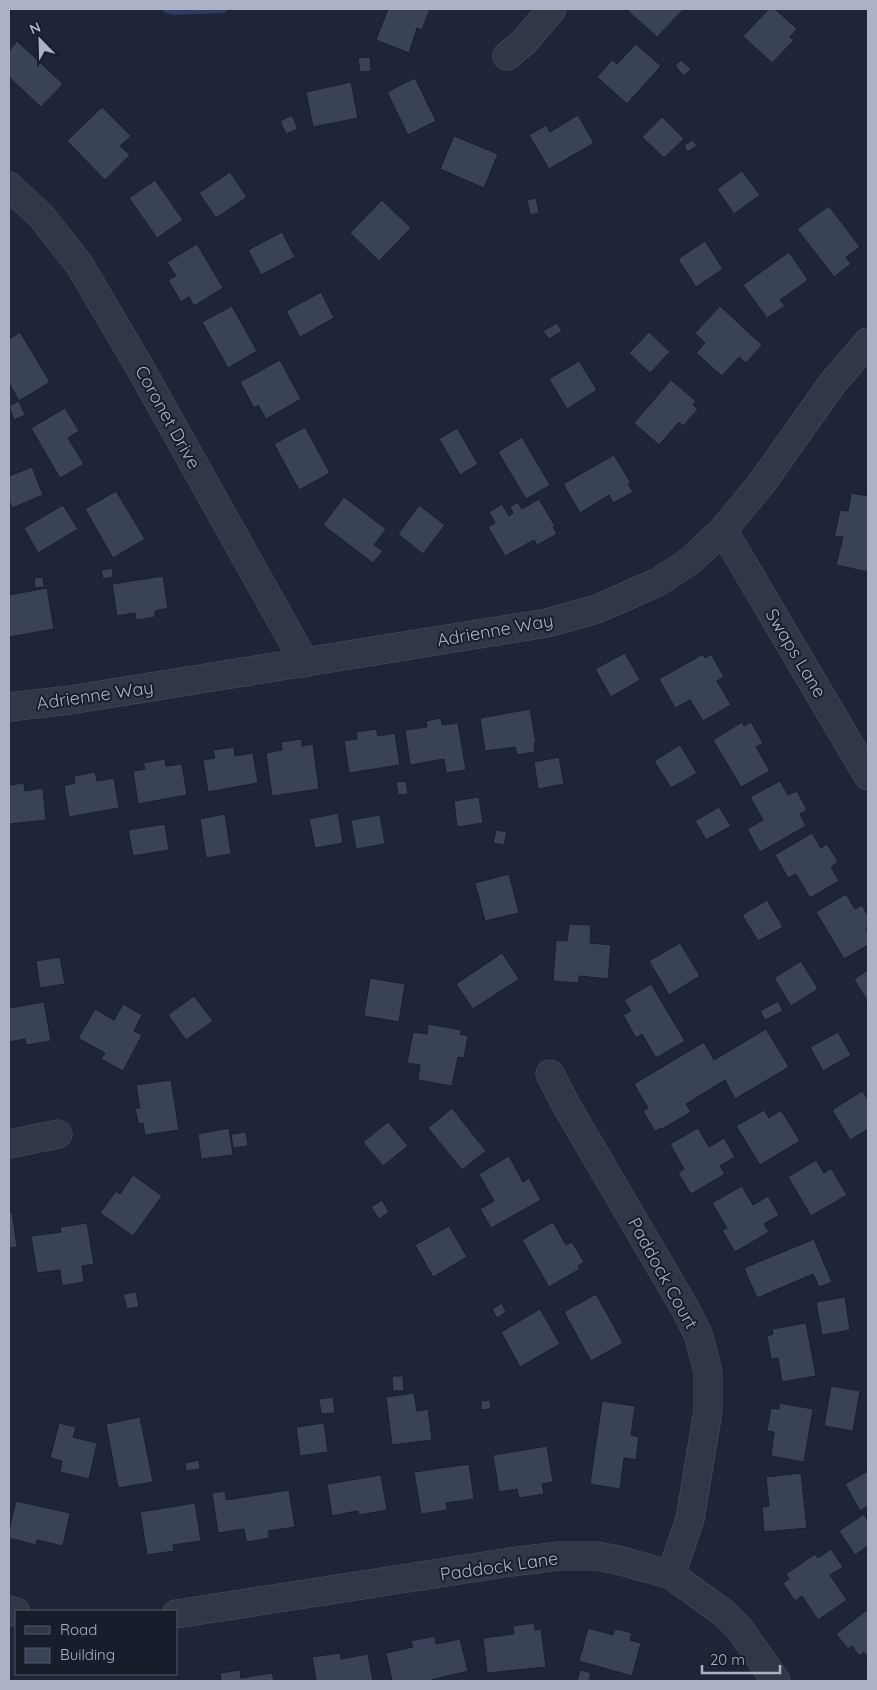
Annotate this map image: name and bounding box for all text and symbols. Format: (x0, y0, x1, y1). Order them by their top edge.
north arrow (15, 15, 65, 65)
text: N (27, 18, 43, 38)
street label: Coronet Drive (130, 361, 206, 473)
street label: Swaps Lane (760, 604, 832, 702)
street label: Adrienne Way (435, 608, 555, 652)
street label: Adrienne Way (35, 675, 155, 715)
street label: Paddock Court (623, 1213, 703, 1333)
street label: Paddock Lane (438, 1546, 560, 1586)
legend (15, 1610, 178, 1675)
text: Road (60, 1620, 97, 1639)
scale bar (702, 1642, 780, 1674)
text: Building (60, 1645, 115, 1664)
text: 20 m (710, 1650, 745, 1669)

